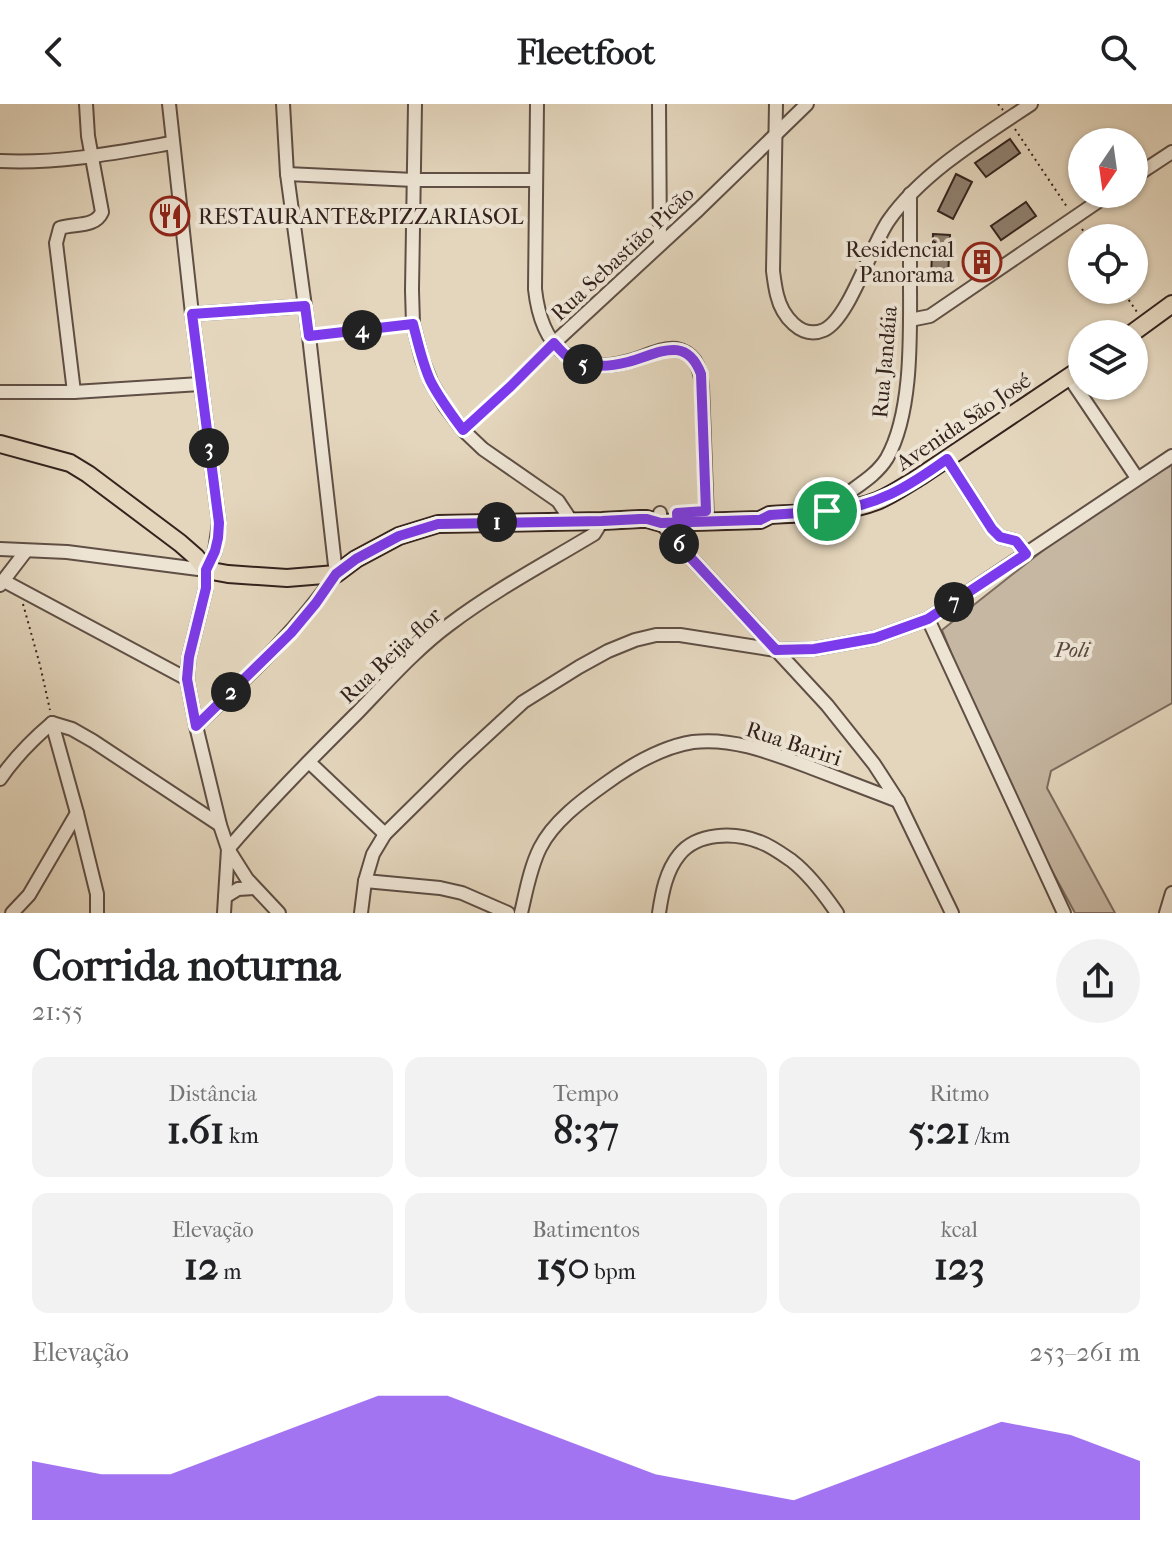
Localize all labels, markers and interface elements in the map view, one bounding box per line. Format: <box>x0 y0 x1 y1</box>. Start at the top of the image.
icon: back <box>32 30 76 74</box>
icon: search <box>1096 30 1140 74</box>
text: Fleetfoot <box>517 31 655 73</box>
north arrow <box>1068 128 1148 208</box>
map controls <box>1068 128 1148 400</box>
street label: Rua Sebastião Picão <box>546 181 700 327</box>
restaurant icon: RESTAURANTE&PIZZARIASOL <box>149 195 191 237</box>
place label: RESTAURANTE&PIZZARIASOL <box>198 204 524 230</box>
button: locate <box>1068 224 1148 304</box>
place label: Residencial Panorama <box>845 237 955 288</box>
building icon: Residencial Panorama <box>961 241 1003 283</box>
street label: Rua Jandáia <box>867 304 903 419</box>
pin: 4 <box>342 310 382 350</box>
text: 4 <box>356 317 369 343</box>
button: layers <box>1068 320 1148 400</box>
pin: 5 <box>563 344 603 384</box>
text: 5 <box>578 351 588 377</box>
street label: Avenida São José <box>891 367 1036 477</box>
pin: 3 <box>189 428 229 468</box>
text: 3 <box>204 435 214 461</box>
pin <box>793 477 861 545</box>
icon: arrive <box>805 489 849 533</box>
pin: 1 <box>477 502 517 542</box>
text: 1 <box>493 509 501 535</box>
pin: 6 <box>659 524 699 564</box>
text: 6 <box>673 531 685 557</box>
pin: 7 <box>934 582 974 622</box>
text: 7 <box>949 589 959 615</box>
street label: Rua Beija-flor <box>335 602 447 709</box>
park label: Poli <box>1053 637 1091 663</box>
pin: 2 <box>211 672 251 712</box>
text: 2 <box>225 679 237 705</box>
street label: Rua Bariri <box>743 716 845 772</box>
button: share <box>1056 939 1140 1023</box>
text: Corrida noturna <box>32 940 340 991</box>
text: 21:55 <box>32 996 83 1027</box>
text: Distância <box>168 1081 257 1107</box>
text: Tempo <box>553 1081 619 1107</box>
text: Ritmo <box>930 1081 989 1107</box>
text: 1.61 <box>167 1107 224 1153</box>
text: 8:37 <box>553 1107 619 1153</box>
text: 5:21 <box>909 1107 970 1153</box>
text: km <box>224 1123 259 1149</box>
text: /km <box>970 1123 1010 1149</box>
text: Elevação <box>172 1217 254 1243</box>
text: Batimentos <box>532 1217 640 1243</box>
text: kcal <box>941 1217 978 1243</box>
text: 12 <box>184 1243 219 1289</box>
text: 150 <box>536 1243 589 1289</box>
text: 123 <box>934 1243 985 1289</box>
text: m <box>219 1259 242 1285</box>
text: bpm <box>589 1259 636 1285</box>
text: Elevação <box>32 1337 129 1368</box>
text: 253–261 m <box>1030 1337 1140 1368</box>

